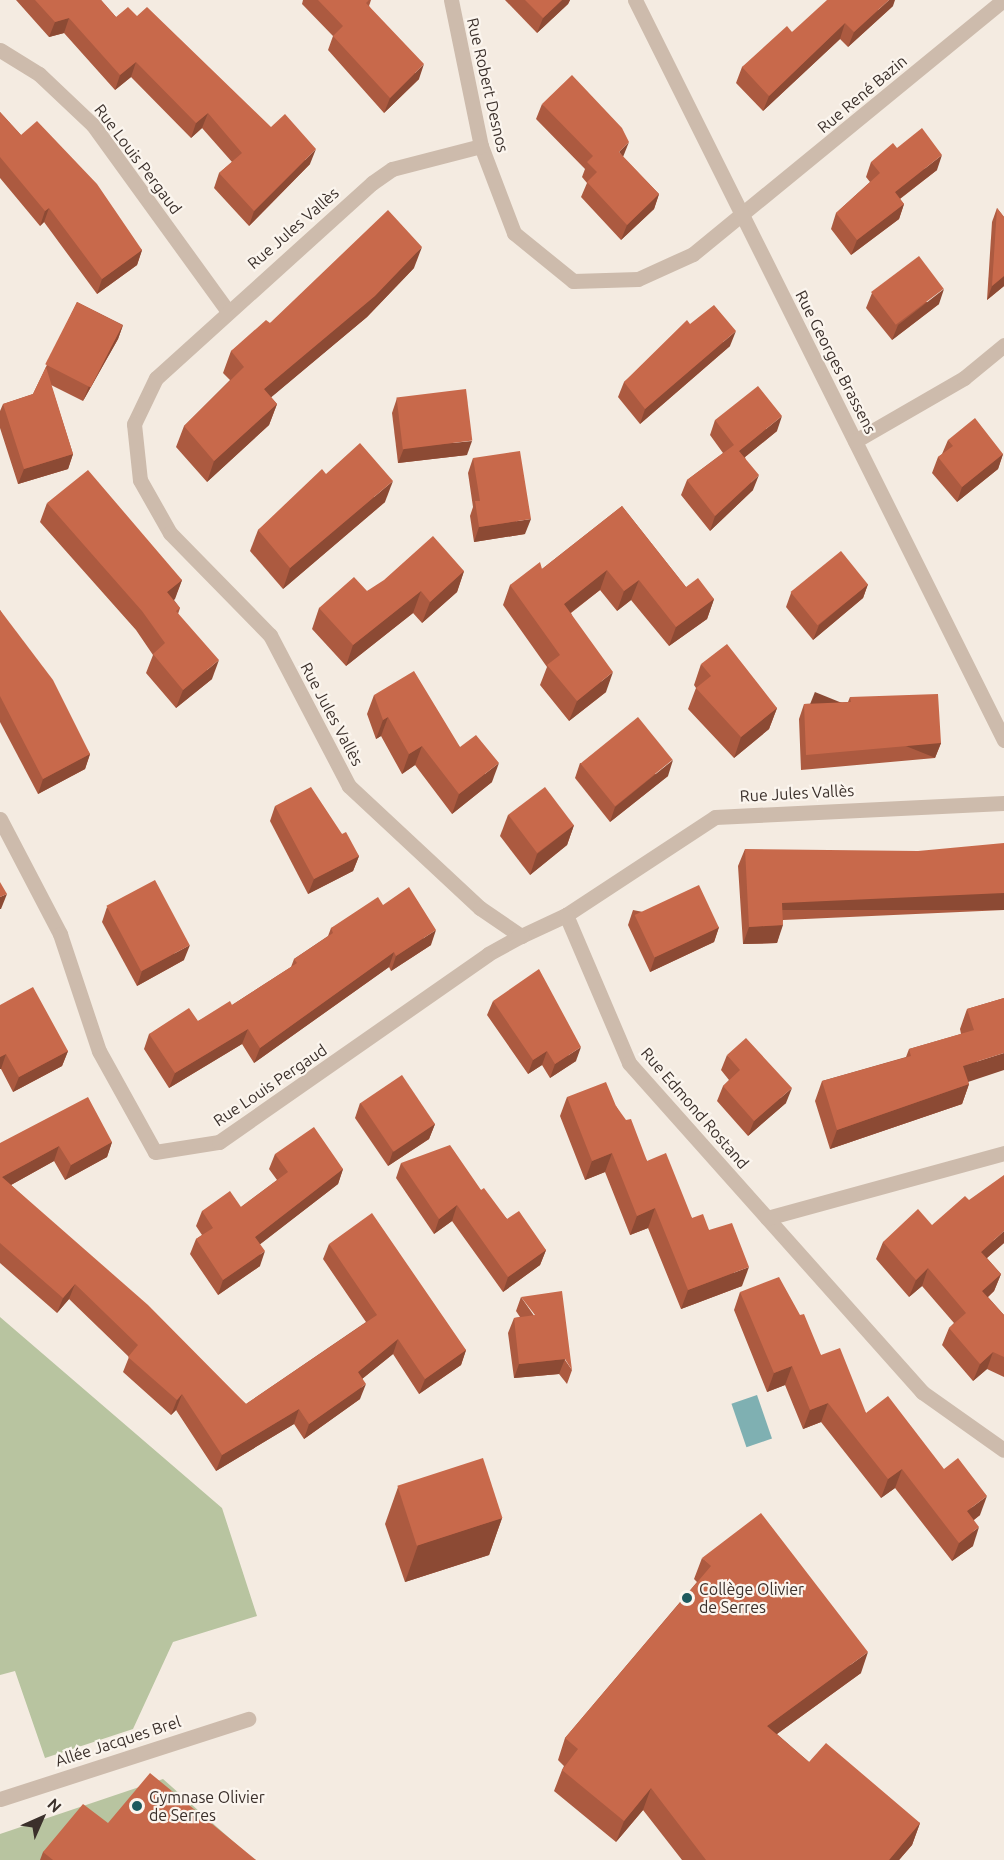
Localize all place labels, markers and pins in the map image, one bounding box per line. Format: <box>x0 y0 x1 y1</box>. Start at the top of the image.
place label: Collège Olivier de Serres <box>699 1579 804 1617</box>
marker: Collège Olivier de Serres <box>680 1591 694 1605</box>
place label: Gymnase Olivier de Serres <box>149 1787 265 1825</box>
marker: Gymnase Olivier de Serres <box>130 1799 144 1813</box>

